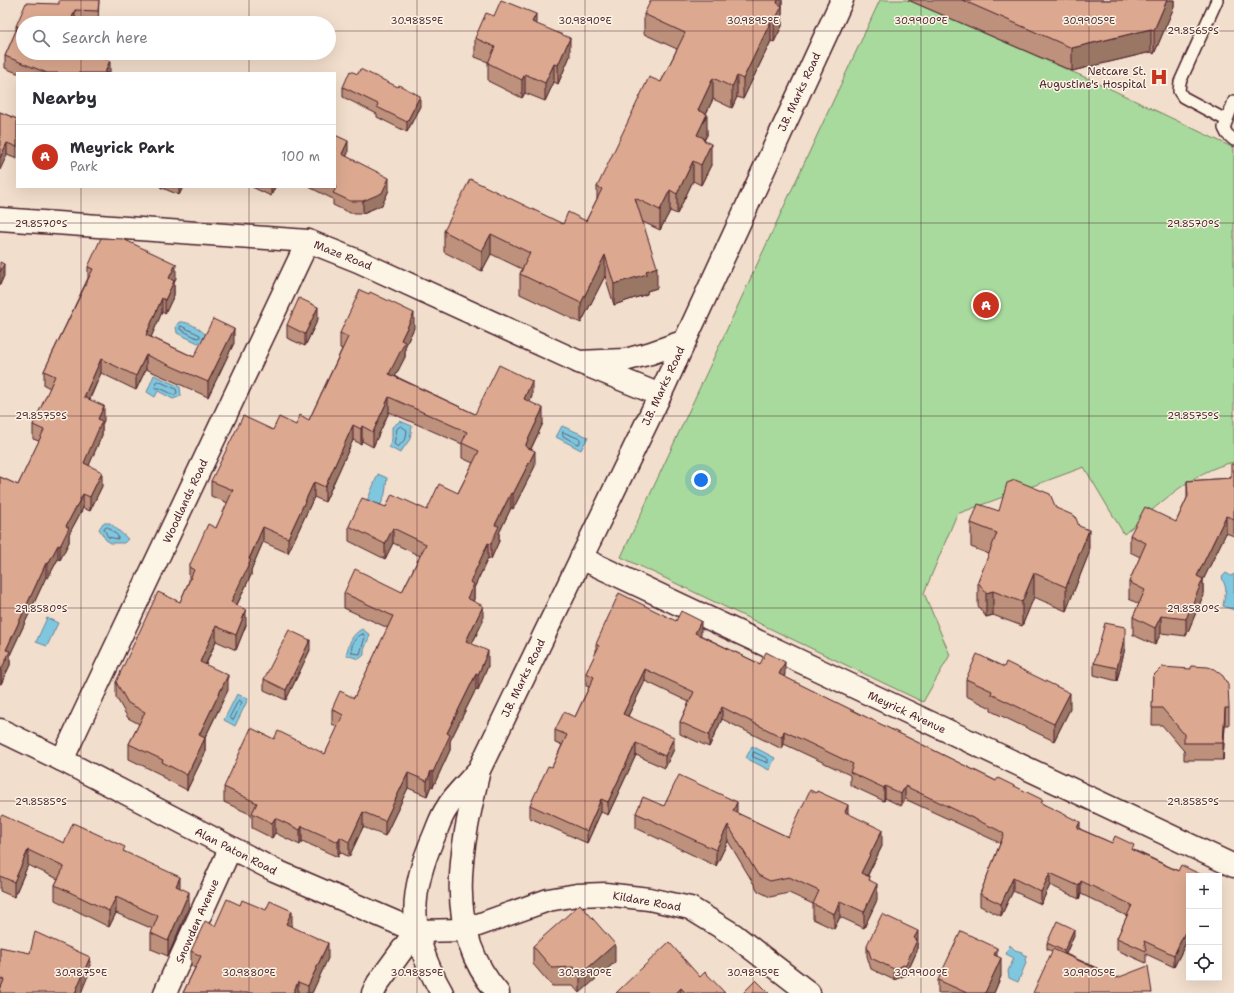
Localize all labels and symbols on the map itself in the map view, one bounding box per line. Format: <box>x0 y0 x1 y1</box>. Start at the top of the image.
text: 30.9885°E <box>391 14 443 27</box>
text: 30.9890°E <box>558 14 612 27</box>
text: 30.9895°E <box>727 14 779 27</box>
text: 30.9900°E <box>894 14 948 27</box>
text: 30.9905°E <box>1063 14 1115 27</box>
text: 29.8565°S <box>1167 24 1219 37</box>
street label: J.B. Marks Road <box>775 50 824 134</box>
place label: Netcare St. Augustine's Hospital <box>1039 64 1147 92</box>
hospital icon: Netcare St. Augustine's Hospital <box>1149 67 1169 87</box>
text: 29.8570°S <box>15 217 68 230</box>
text: 29.8570°S <box>1167 217 1220 230</box>
street label: Maze Road <box>312 237 374 274</box>
pin: A <box>973 290 999 320</box>
street label: J.B. Marks Road <box>639 344 688 428</box>
text: 29.8575°S <box>15 409 67 422</box>
text: 29.8575°S <box>1167 409 1219 422</box>
street label: Woodlands Road <box>159 457 211 546</box>
your location <box>691 470 711 490</box>
text: 29.8580°S <box>15 602 68 615</box>
text: 29.8580°S <box>1167 602 1220 615</box>
street label: J.B. Marks Road <box>498 636 549 720</box>
street label: Meyrick Avenue <box>865 688 948 737</box>
text: 29.8585°S <box>15 795 67 808</box>
text: 29.8585°S <box>1167 795 1219 808</box>
street label: Alan Paton Road <box>192 824 279 879</box>
street label: Snowden Avenue <box>172 877 223 966</box>
street label: Kildare Road <box>612 888 682 915</box>
text: 30.9875°E <box>55 966 107 979</box>
text: 30.9880°E <box>222 966 276 979</box>
text: 30.9885°E <box>391 966 443 979</box>
text: 30.9890°E <box>558 966 612 979</box>
text: 30.9895°E <box>727 966 779 979</box>
text: 30.9900°E <box>894 966 948 979</box>
text: 30.9905°E <box>1063 966 1115 979</box>

